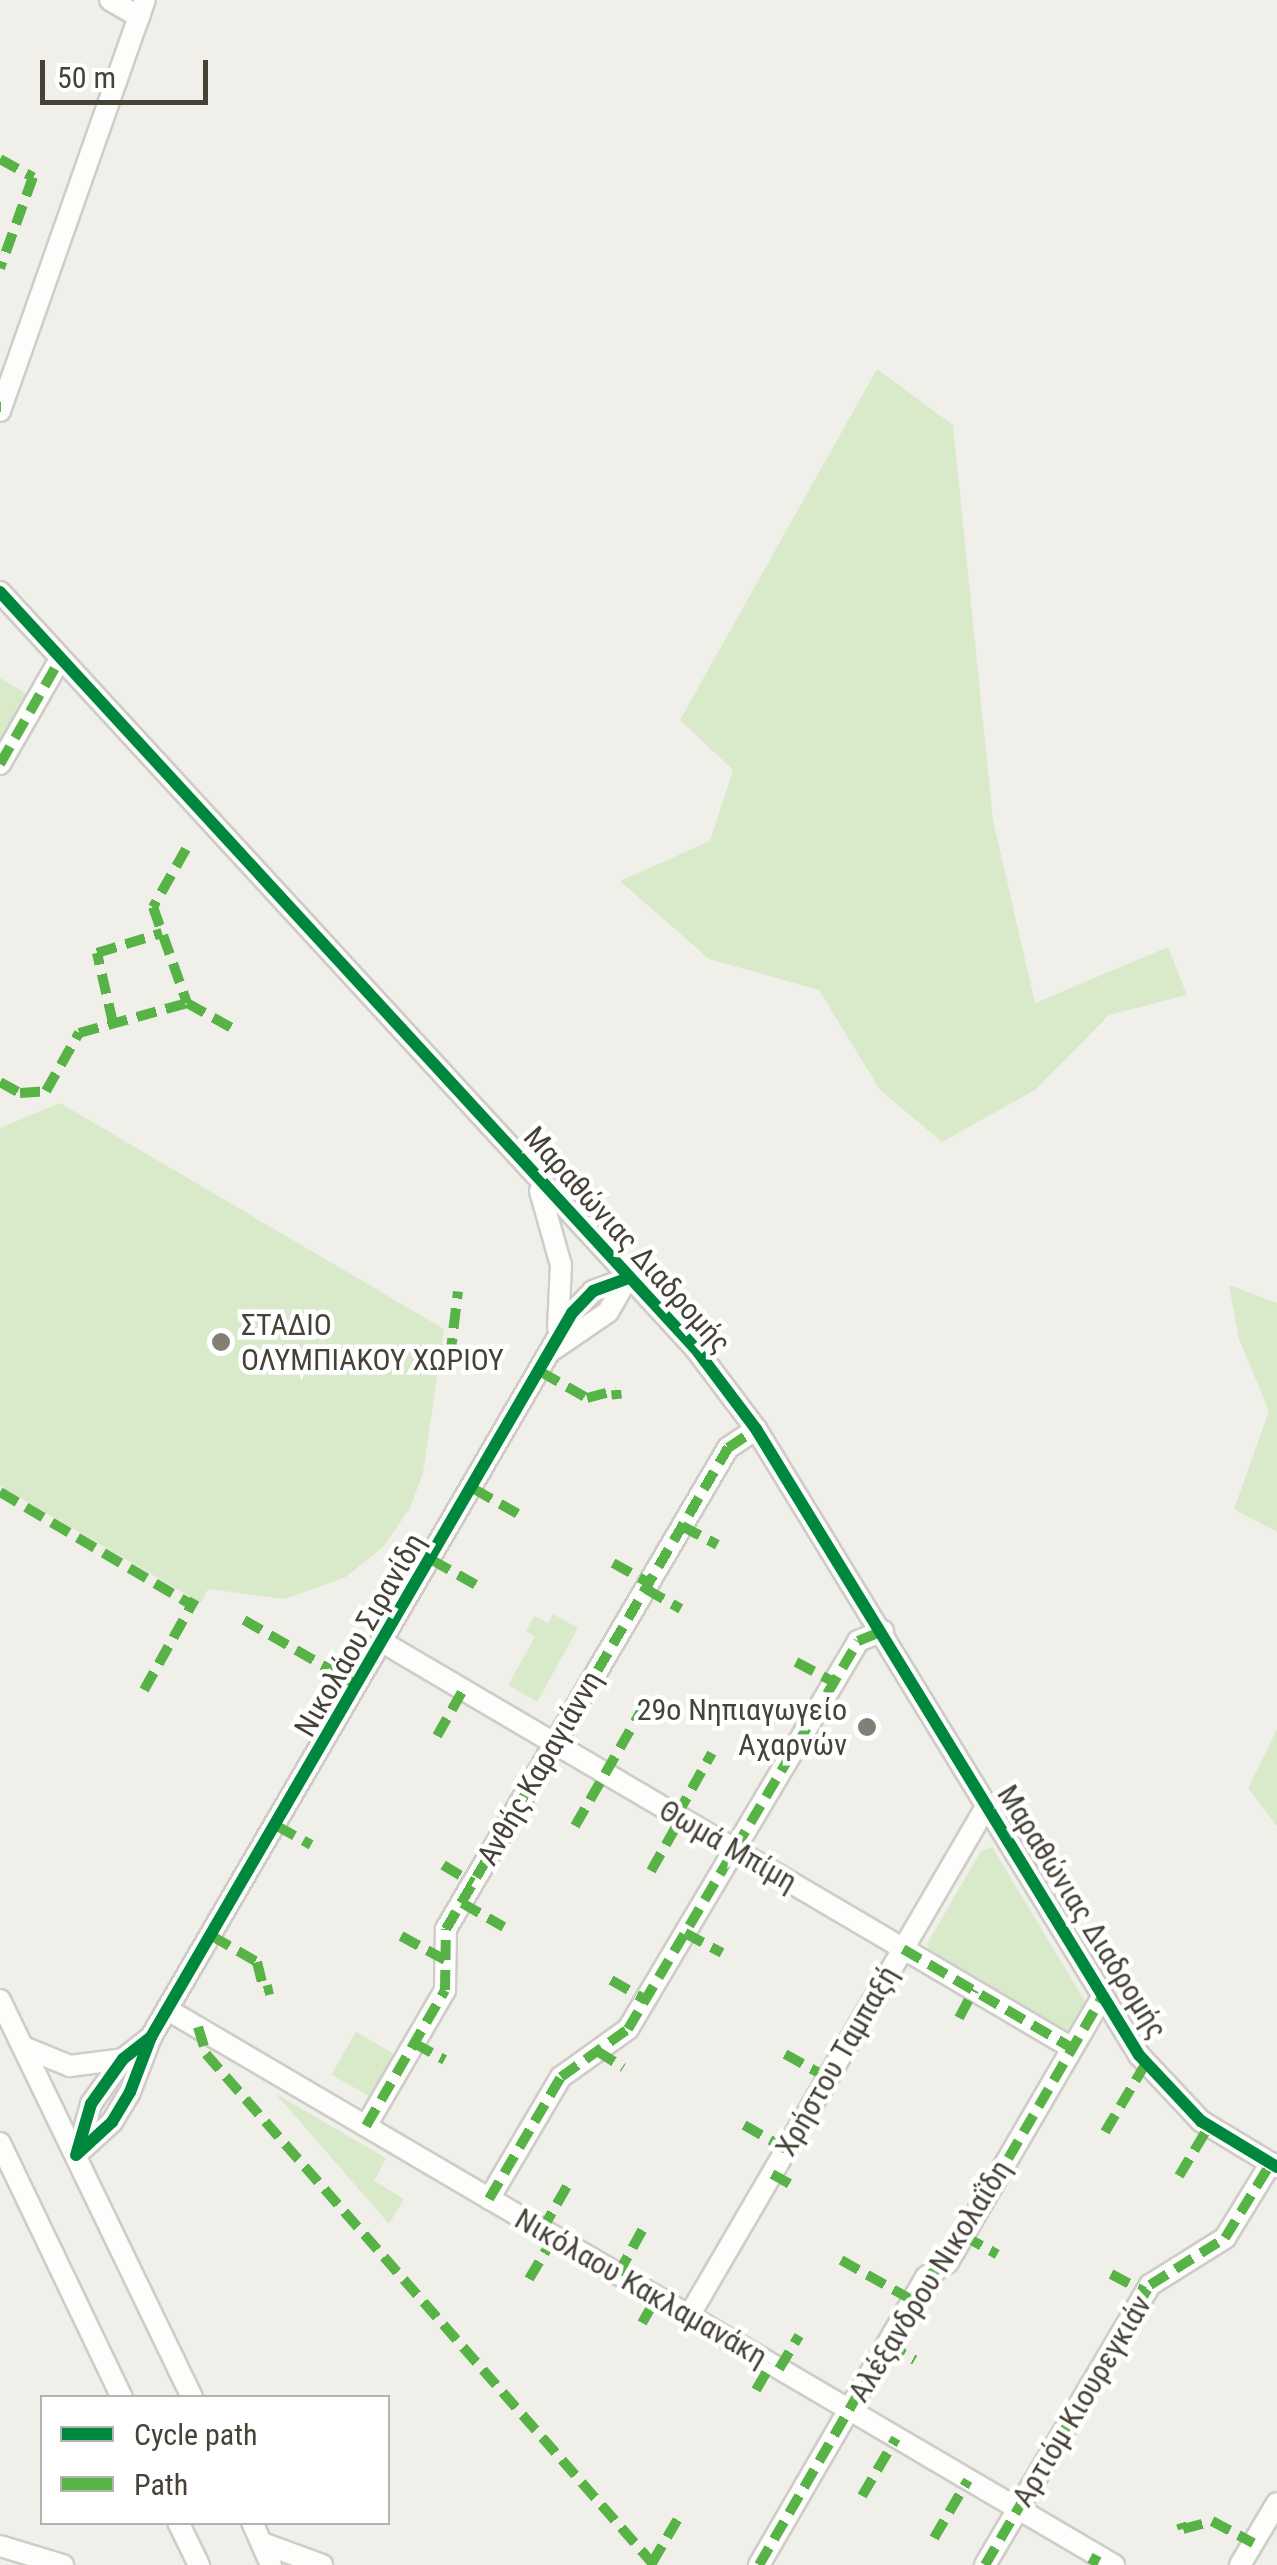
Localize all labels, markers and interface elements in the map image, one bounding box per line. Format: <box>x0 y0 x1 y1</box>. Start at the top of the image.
scale bar <box>45 40 212 102</box>
text: 50 m <box>57 60 116 95</box>
street label: Μαραθώνιας Διαδρομής <box>516 1119 738 1361</box>
place label: ΣΤΑΔΙΟ ΟΛΥΜΠΙΑΚΟΥ ΧΩΡΙΟΥ <box>241 1307 504 1378</box>
marker: ΣΤΑΔΙΟ ΟΛΥΜΠΙΑΚΟΥ ΧΩΡΙΟΥ <box>210 1331 232 1353</box>
street label: Νικολάου Σιρανίδη <box>287 1527 433 1743</box>
street label: Ανθής Καραγιάννη <box>470 1664 610 1872</box>
place label: 29ο Νηπιαγωγείο Αχαρνών <box>637 1692 847 1762</box>
marker: 29ο Νηπιαγωγείο Αχαρνών <box>856 1716 878 1738</box>
street label: Μαραθώνιας Διαδρομής <box>989 1779 1175 2045</box>
street label: Θωμά Μπίμη <box>653 1792 803 1900</box>
street label: Χρήστου Ταμπαξή <box>768 1959 906 2163</box>
street label: Αλέξανδρου Νικολαΐδη <box>841 2153 1019 2409</box>
street label: Νικόλαου Κακλαμανάκη <box>509 2201 773 2375</box>
street label: Αρτιόμ Κιουρεγκιάν <box>1005 2289 1159 2513</box>
legend <box>40 2395 390 2525</box>
text: Cycle path <box>134 2417 258 2452</box>
text: Path <box>134 2467 188 2502</box>

